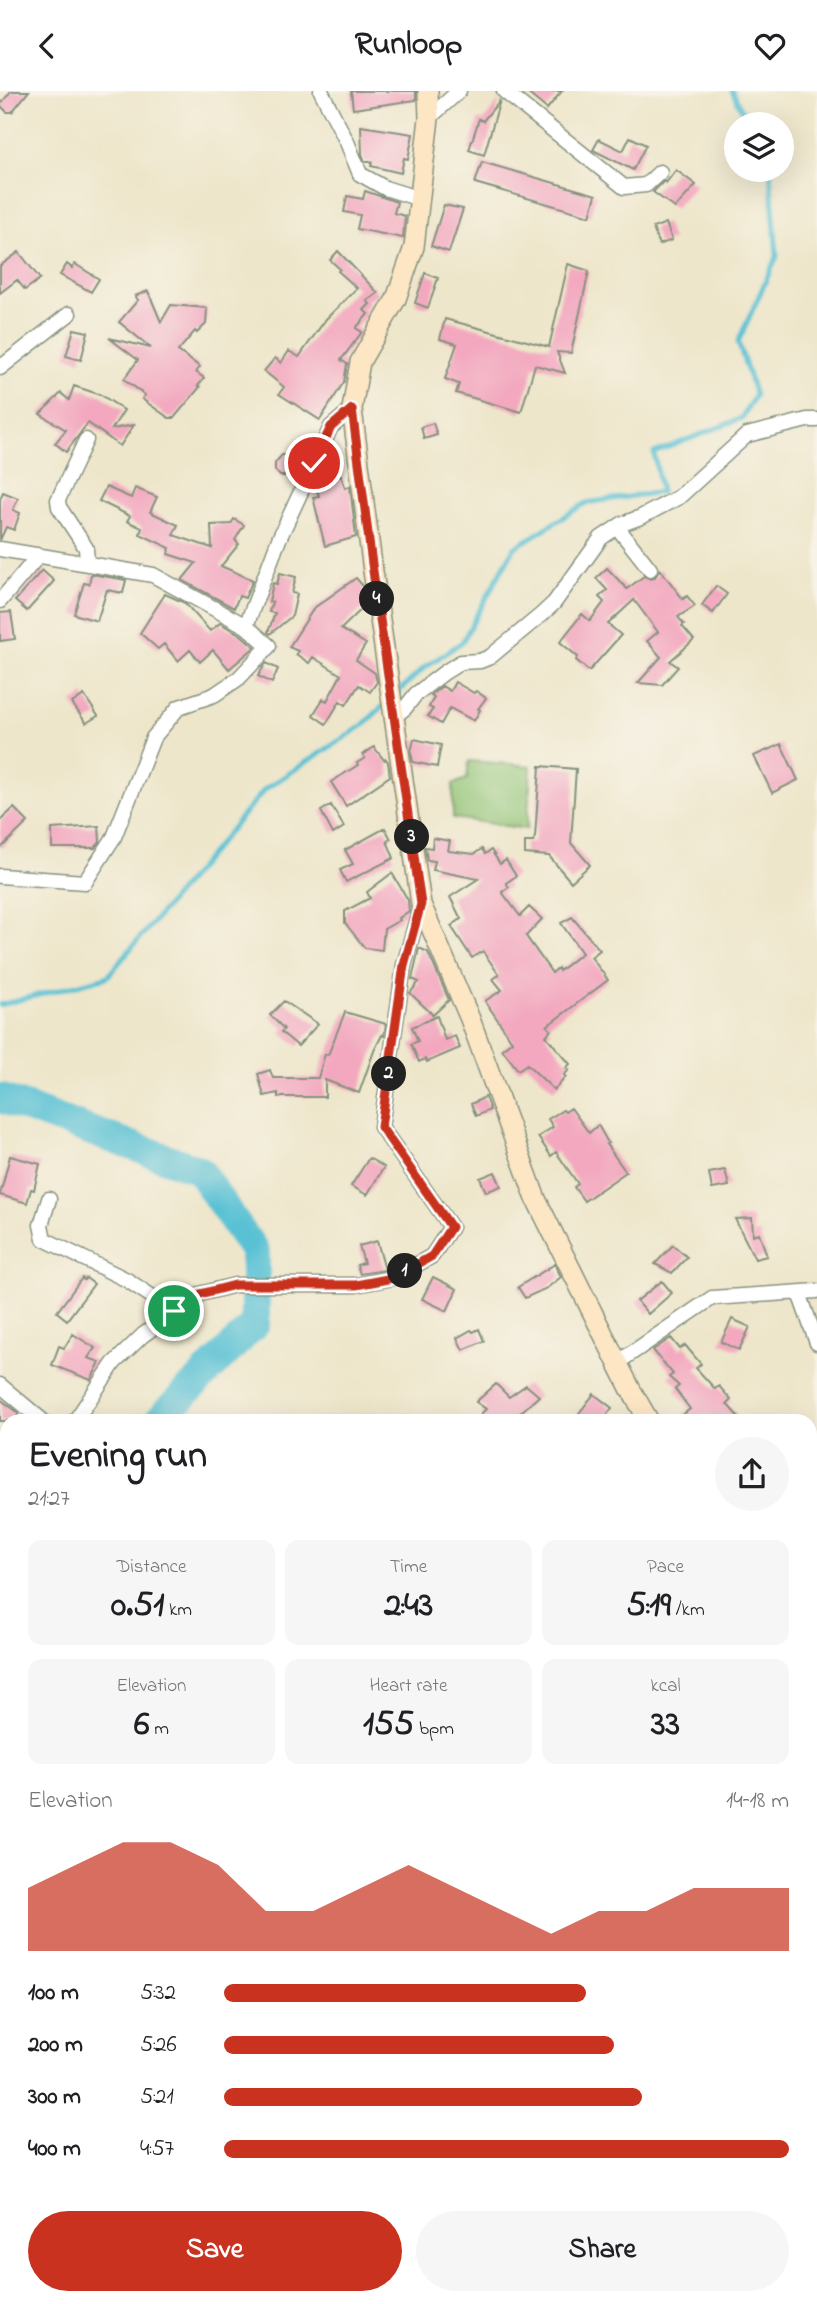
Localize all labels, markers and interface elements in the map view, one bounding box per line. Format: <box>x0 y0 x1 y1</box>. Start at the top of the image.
text: Runloop <box>355 22 462 69</box>
icon: back <box>28 27 66 65</box>
icon: heart <box>751 27 789 65</box>
map controls <box>724 112 794 182</box>
button: layers <box>724 112 794 182</box>
pin <box>284 433 344 493</box>
icon: check <box>295 444 333 482</box>
pin: 4 <box>360 581 394 617</box>
text: 4 <box>373 585 380 612</box>
pin: 3 <box>394 819 430 855</box>
text: 3 <box>408 823 415 850</box>
pin: 2 <box>372 1056 406 1091</box>
text: 2 <box>384 1060 393 1087</box>
pin: 1 <box>388 1253 422 1289</box>
text: 1 <box>401 1257 408 1284</box>
pin <box>144 1281 204 1341</box>
icon: arrive <box>155 1292 193 1330</box>
text: Evening run <box>28 1429 207 1485</box>
button: share <box>715 1437 789 1511</box>
text: 21:27 <box>28 1483 70 1516</box>
text: Distance <box>117 1554 187 1581</box>
text: Time <box>390 1554 427 1581</box>
text: Pace <box>647 1554 684 1581</box>
text: 0.51 <box>111 1581 164 1632</box>
text: 2:43 <box>384 1581 433 1632</box>
text: 5:19 <box>626 1581 671 1632</box>
text: km <box>164 1597 192 1624</box>
text: /km <box>671 1597 705 1624</box>
text: Elevation <box>117 1673 186 1700</box>
text: Heart rate <box>370 1673 447 1700</box>
text: kcal <box>650 1673 681 1700</box>
text: 6 <box>134 1700 149 1751</box>
text: 155 <box>363 1700 414 1751</box>
text: 33 <box>651 1700 680 1751</box>
text: m <box>149 1716 169 1743</box>
text: bpm <box>414 1716 454 1743</box>
text: Elevation <box>28 1785 113 1818</box>
text: 14–18 m <box>726 1785 789 1818</box>
text: 100 m <box>28 1977 79 2010</box>
text: 5:32 <box>140 1977 176 2010</box>
text: 200 m <box>28 2029 83 2062</box>
text: 5:26 <box>140 2029 177 2062</box>
text: 300 m <box>28 2081 81 2114</box>
text: 5:21 <box>140 2081 174 2114</box>
text: 400 m <box>28 2133 81 2166</box>
text: 4:57 <box>140 2133 174 2166</box>
button: Save <box>28 2211 402 2291</box>
button: Share <box>416 2211 789 2291</box>

